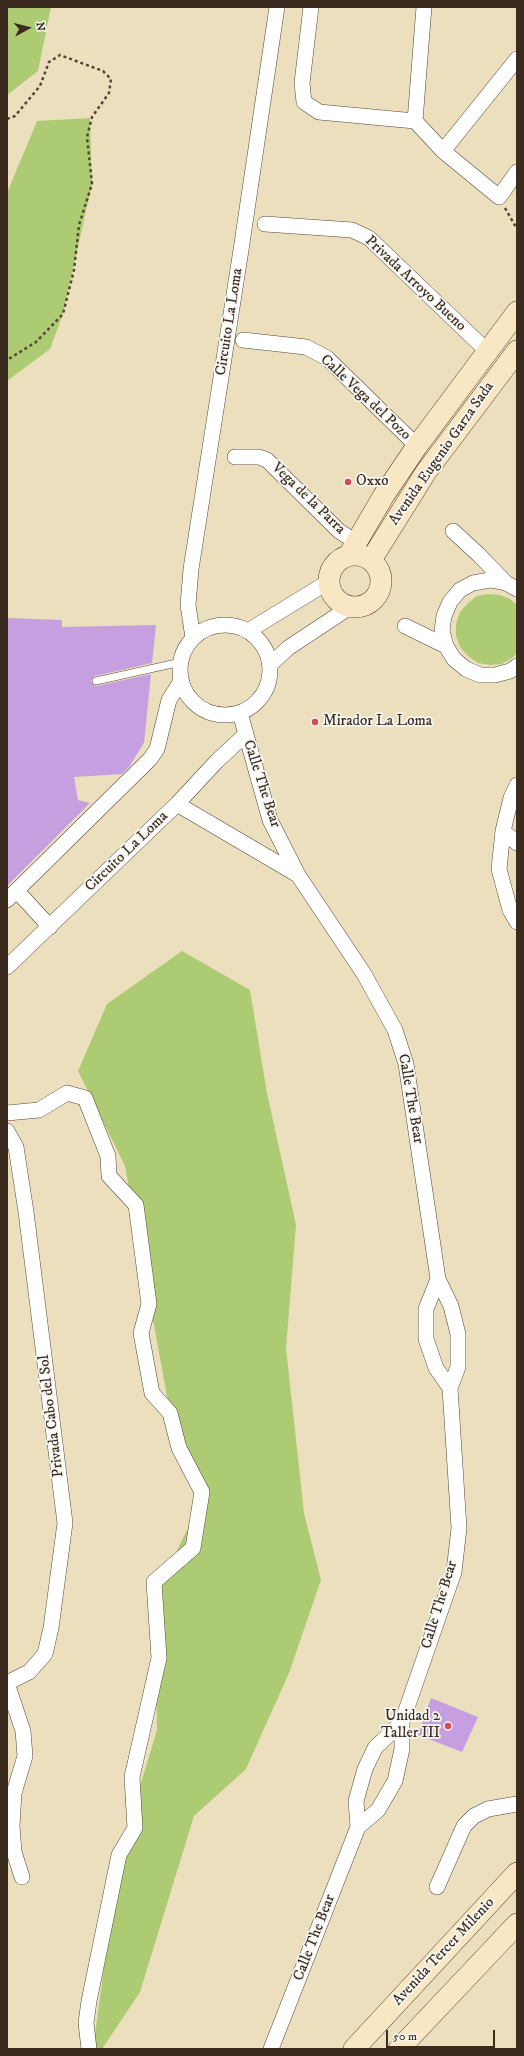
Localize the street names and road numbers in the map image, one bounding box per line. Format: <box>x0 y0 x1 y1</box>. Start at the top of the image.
street label: Privada Arroyo Bueno <box>361 232 469 336</box>
street label: Circuito La Loma <box>213 267 247 377</box>
street label: Calle Vega del Pozo <box>316 351 414 445</box>
street label: Avenida Eugenio Garza Sada <box>386 379 498 529</box>
street label: Vega de la Parra <box>267 459 349 539</box>
street label: Calle The Bear <box>238 738 284 830</box>
street label: Circuito La Loma <box>82 808 172 896</box>
street label: Calle The Bear <box>393 1053 427 1145</box>
street label: Privada Cabo del Sol <box>36 1354 68 1478</box>
street label: Calle The Bear <box>418 1559 462 1651</box>
street label: Calle The Bear <box>290 1892 340 1984</box>
street label: Avenida Tercer Milenio <box>389 1894 499 2010</box>

